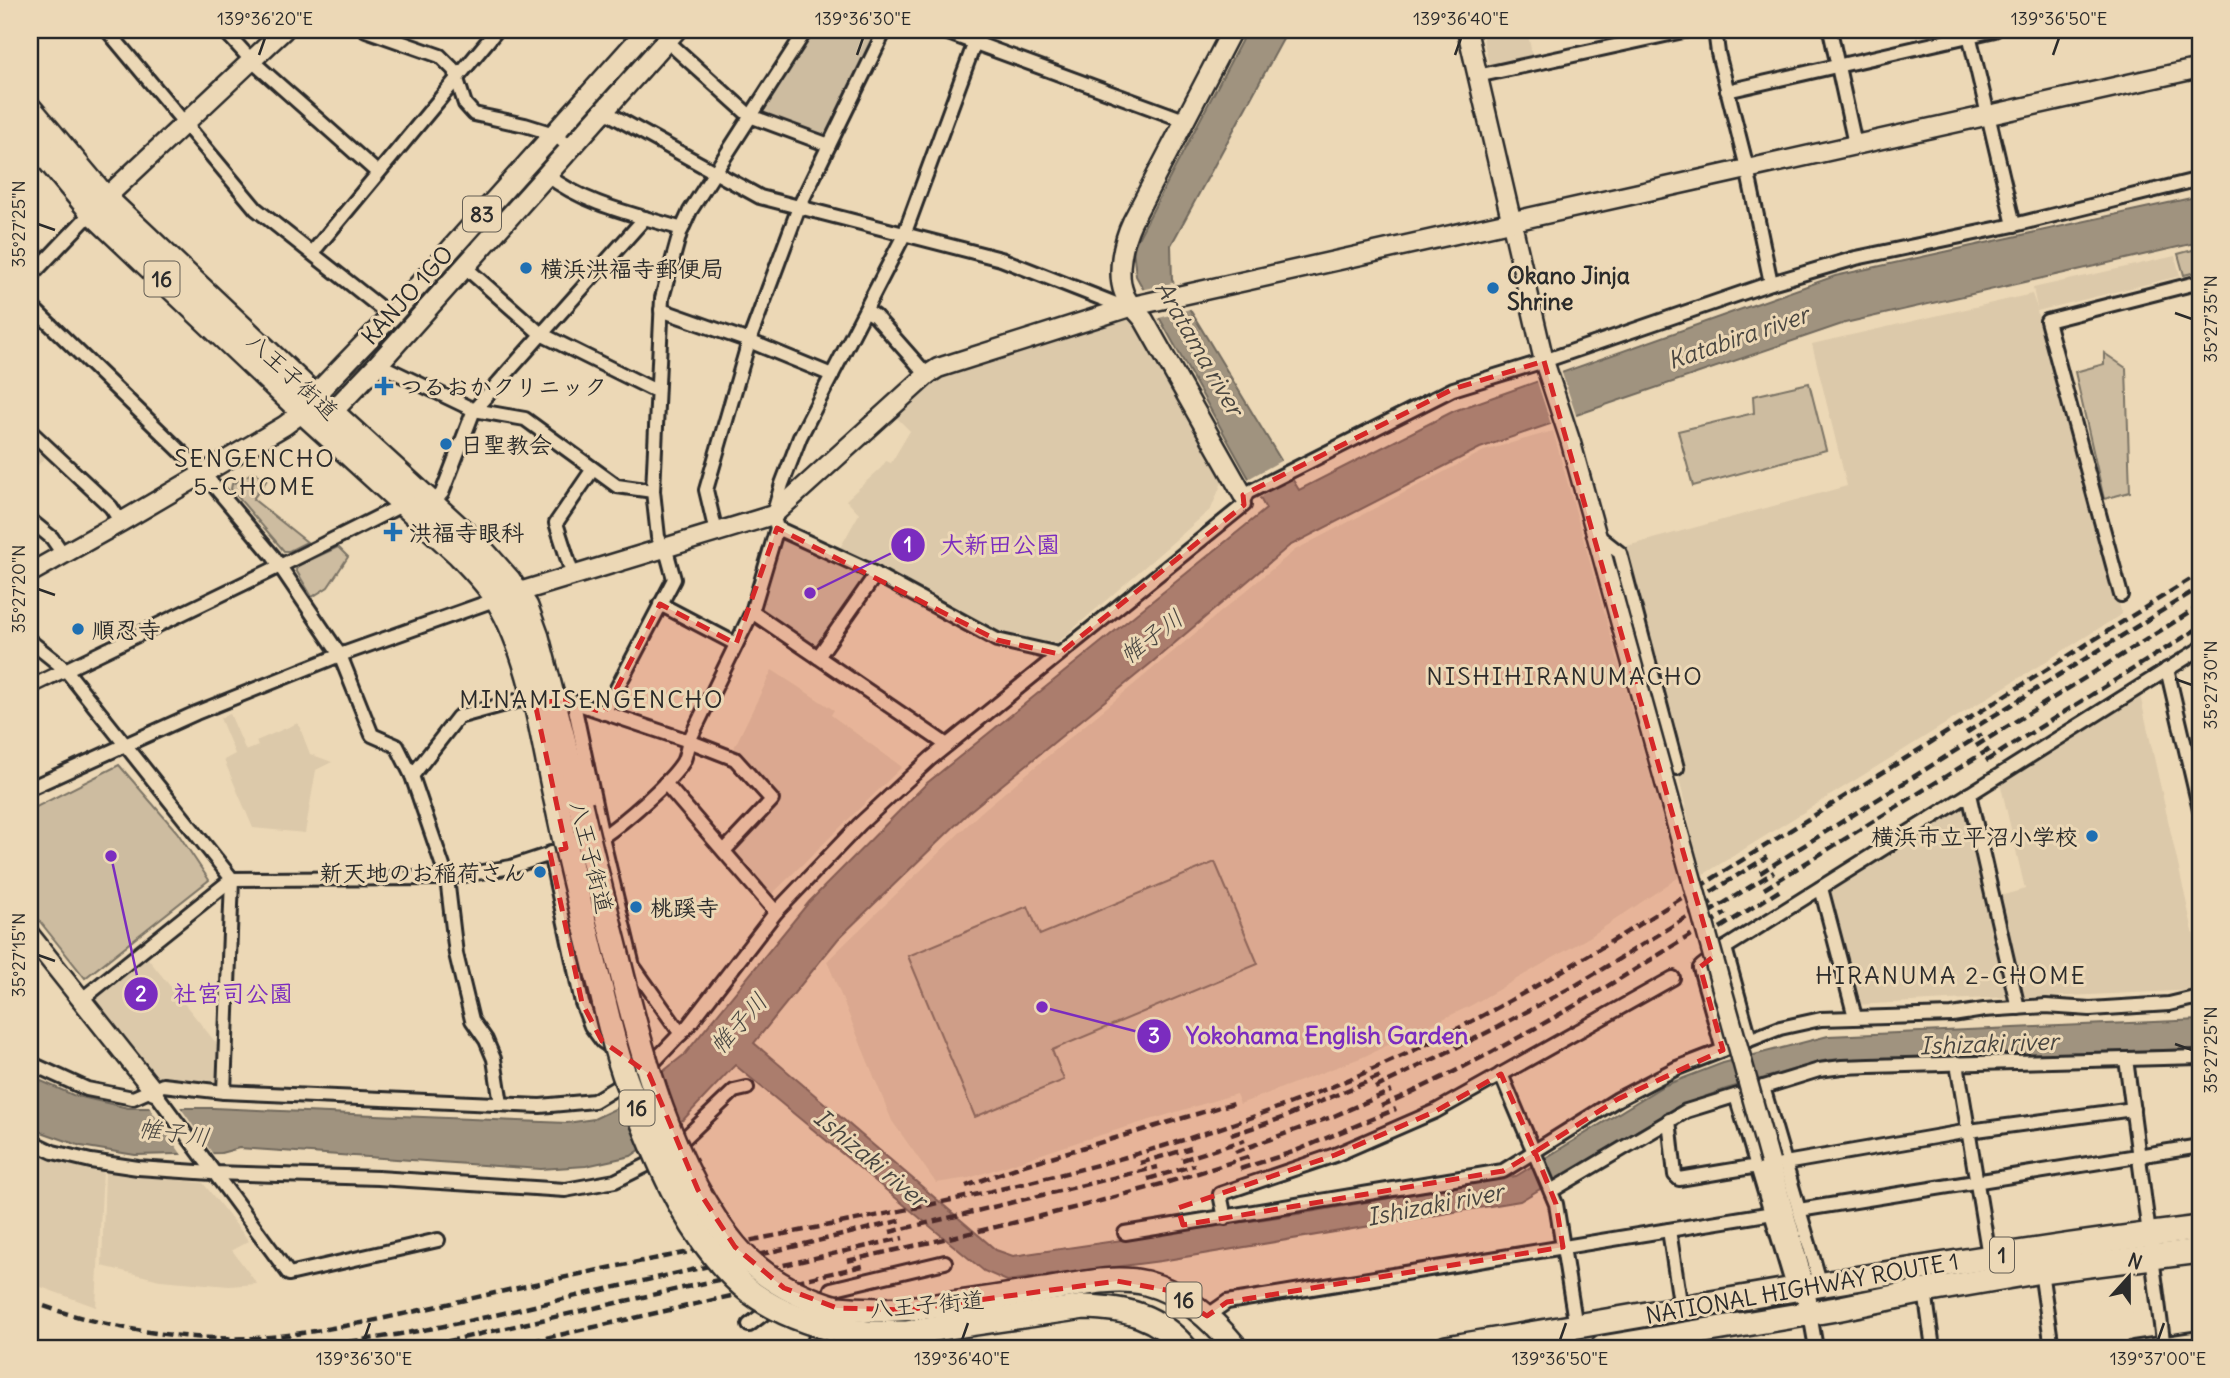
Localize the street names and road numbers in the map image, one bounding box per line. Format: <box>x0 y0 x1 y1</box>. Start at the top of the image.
road number: 83 <box>463 196 501 232</box>
street label: KANJO 1GO <box>355 239 459 351</box>
road number: 16 <box>144 262 180 296</box>
street label: 八王子街道 <box>241 326 345 426</box>
street label: 八王子街道 <box>564 798 620 916</box>
road number: 16 <box>620 1090 654 1126</box>
road number: 1 <box>1990 1238 2014 1272</box>
street label: NATIONAL HIGHWAY ROUTE 1 <box>1643 1246 1961 1330</box>
road number: 16 <box>1166 1282 1202 1318</box>
street label: 八王子街道 <box>868 1285 986 1323</box>

